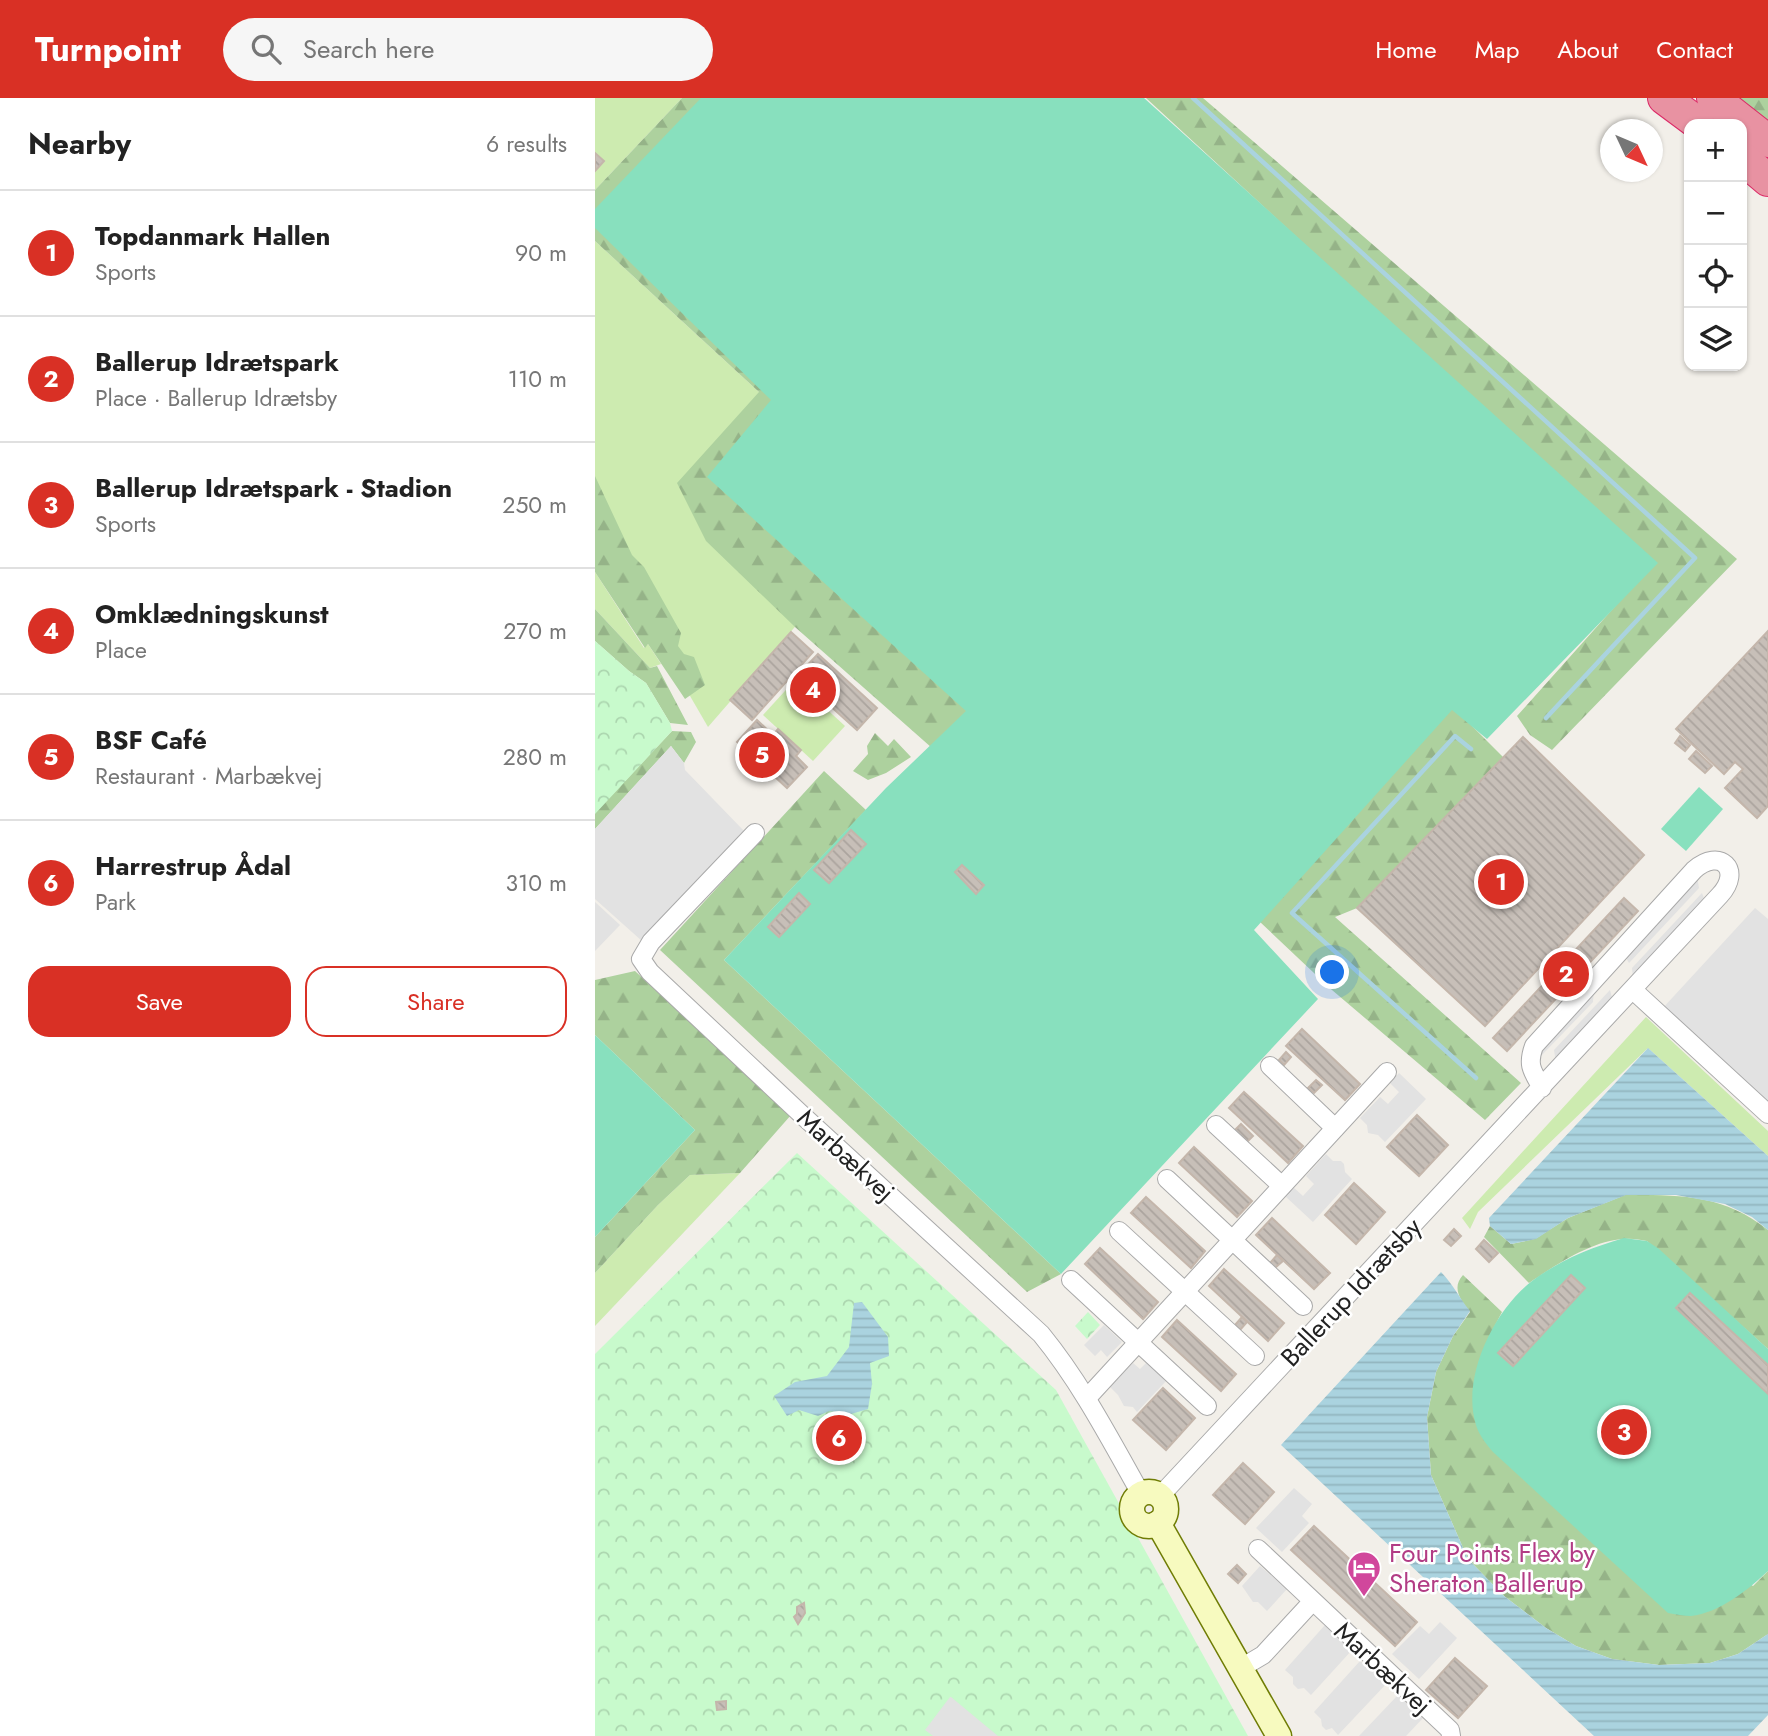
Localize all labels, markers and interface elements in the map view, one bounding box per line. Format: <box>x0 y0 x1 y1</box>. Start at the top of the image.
search box <box>223 18 713 81</box>
text: Turnpoint <box>35 26 181 73</box>
icon: search <box>247 30 285 68</box>
text: Search here <box>303 30 434 68</box>
text: Home <box>1375 32 1437 67</box>
text: Map <box>1475 32 1519 67</box>
text: About <box>1557 32 1618 67</box>
text: Contact <box>1656 32 1733 67</box>
north arrow <box>1600 119 1663 182</box>
map controls <box>1684 119 1747 371</box>
button: + <box>1684 119 1747 182</box>
text: Nearby <box>28 122 131 165</box>
text: 6 results <box>486 127 567 161</box>
button: − <box>1684 182 1747 245</box>
text: Topdanmark Hallen <box>95 217 331 255</box>
text: 1 <box>45 236 57 270</box>
text: 90 m <box>515 236 567 270</box>
button: locate <box>1684 245 1747 308</box>
text: Sports <box>95 255 156 289</box>
button: layers <box>1684 308 1747 371</box>
text: Ballerup Idrætspark <box>95 343 339 381</box>
text: 2 <box>43 362 59 396</box>
text: 110 m <box>508 362 567 396</box>
text: Place · Ballerup Idrætsby <box>95 381 337 415</box>
text: Ballerup Idrætspark - Stadion <box>95 469 452 507</box>
text: 3 <box>44 488 58 522</box>
text: 250 m <box>502 488 567 522</box>
text: Sports <box>95 507 156 541</box>
text: Omklædningskunst <box>95 595 329 633</box>
text: 4 <box>43 614 59 648</box>
text: 270 m <box>503 614 567 648</box>
text: Place <box>95 633 147 667</box>
pin: 4 <box>790 664 836 716</box>
text: BSF Café <box>95 721 207 759</box>
pin: 5 <box>739 729 785 781</box>
text: 5 <box>44 740 58 774</box>
text: 280 m <box>503 740 567 774</box>
text: Restaurant · Marbækvej <box>95 759 322 793</box>
text: Harrestrup Ådal <box>95 847 291 885</box>
pin: 1 <box>1478 856 1524 908</box>
text: 6 <box>43 866 59 900</box>
text: 310 m <box>505 866 567 900</box>
text: Park <box>95 885 136 919</box>
pin: 2 <box>1543 948 1589 1000</box>
your location <box>1315 955 1349 989</box>
button: Save <box>28 966 291 1037</box>
button: Share <box>305 966 567 1037</box>
street label: Marbækvej <box>789 1100 903 1210</box>
street label: Ballerup Idrætsby <box>1272 1209 1431 1375</box>
pin: 3 <box>1601 1406 1647 1458</box>
pin: 6 <box>816 1412 862 1464</box>
place label: Four Points Flex by Sheraton Ballerup <box>1389 1534 1596 1602</box>
hotel icon: Four Points Flex by Sheraton Ballerup <box>1345 1549 1383 1598</box>
street label: Marbækvej <box>1326 1613 1440 1723</box>

